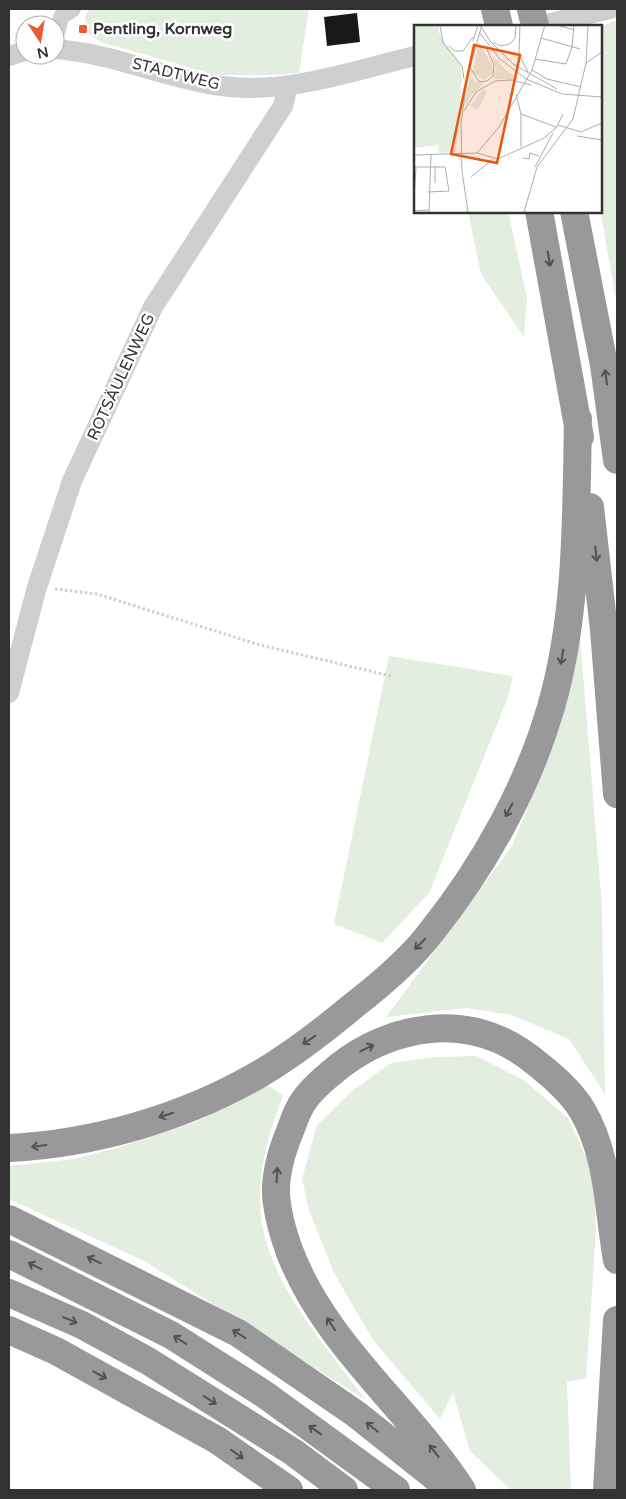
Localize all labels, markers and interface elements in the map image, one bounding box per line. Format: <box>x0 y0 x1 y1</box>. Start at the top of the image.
north arrow <box>15 15 65 65</box>
place label: Pentling, Kornweg <box>93 19 232 39</box>
marker: Pentling, Kornweg <box>77 23 89 35</box>
inset map <box>414 25 601 212</box>
text: N <box>35 43 50 62</box>
street label: STADTWEG <box>130 53 222 95</box>
one-way arrow <box>545 251 555 267</box>
street label: ROTSÄULENWEG <box>83 310 159 444</box>
one-way arrow <box>601 370 611 386</box>
one-way arrow <box>591 545 601 561</box>
one-way arrow <box>557 648 567 664</box>
one-way arrow <box>504 802 514 816</box>
one-way arrow <box>414 938 426 950</box>
one-way arrow <box>302 1035 316 1046</box>
one-way arrow <box>359 1043 374 1052</box>
one-way arrow <box>158 1111 174 1121</box>
one-way arrow <box>31 1141 47 1151</box>
one-way arrow <box>273 1167 282 1183</box>
one-way arrow <box>87 1255 102 1265</box>
one-way arrow <box>28 1261 43 1270</box>
one-way arrow <box>62 1315 77 1325</box>
one-way arrow <box>326 1318 336 1332</box>
one-way arrow <box>232 1329 246 1339</box>
one-way arrow <box>173 1335 187 1345</box>
one-way arrow <box>92 1370 106 1380</box>
one-way arrow <box>203 1396 217 1406</box>
one-way arrow <box>366 1421 379 1432</box>
one-way arrow <box>308 1425 322 1435</box>
one-way arrow <box>428 1445 439 1458</box>
one-way arrow <box>229 1449 243 1459</box>

